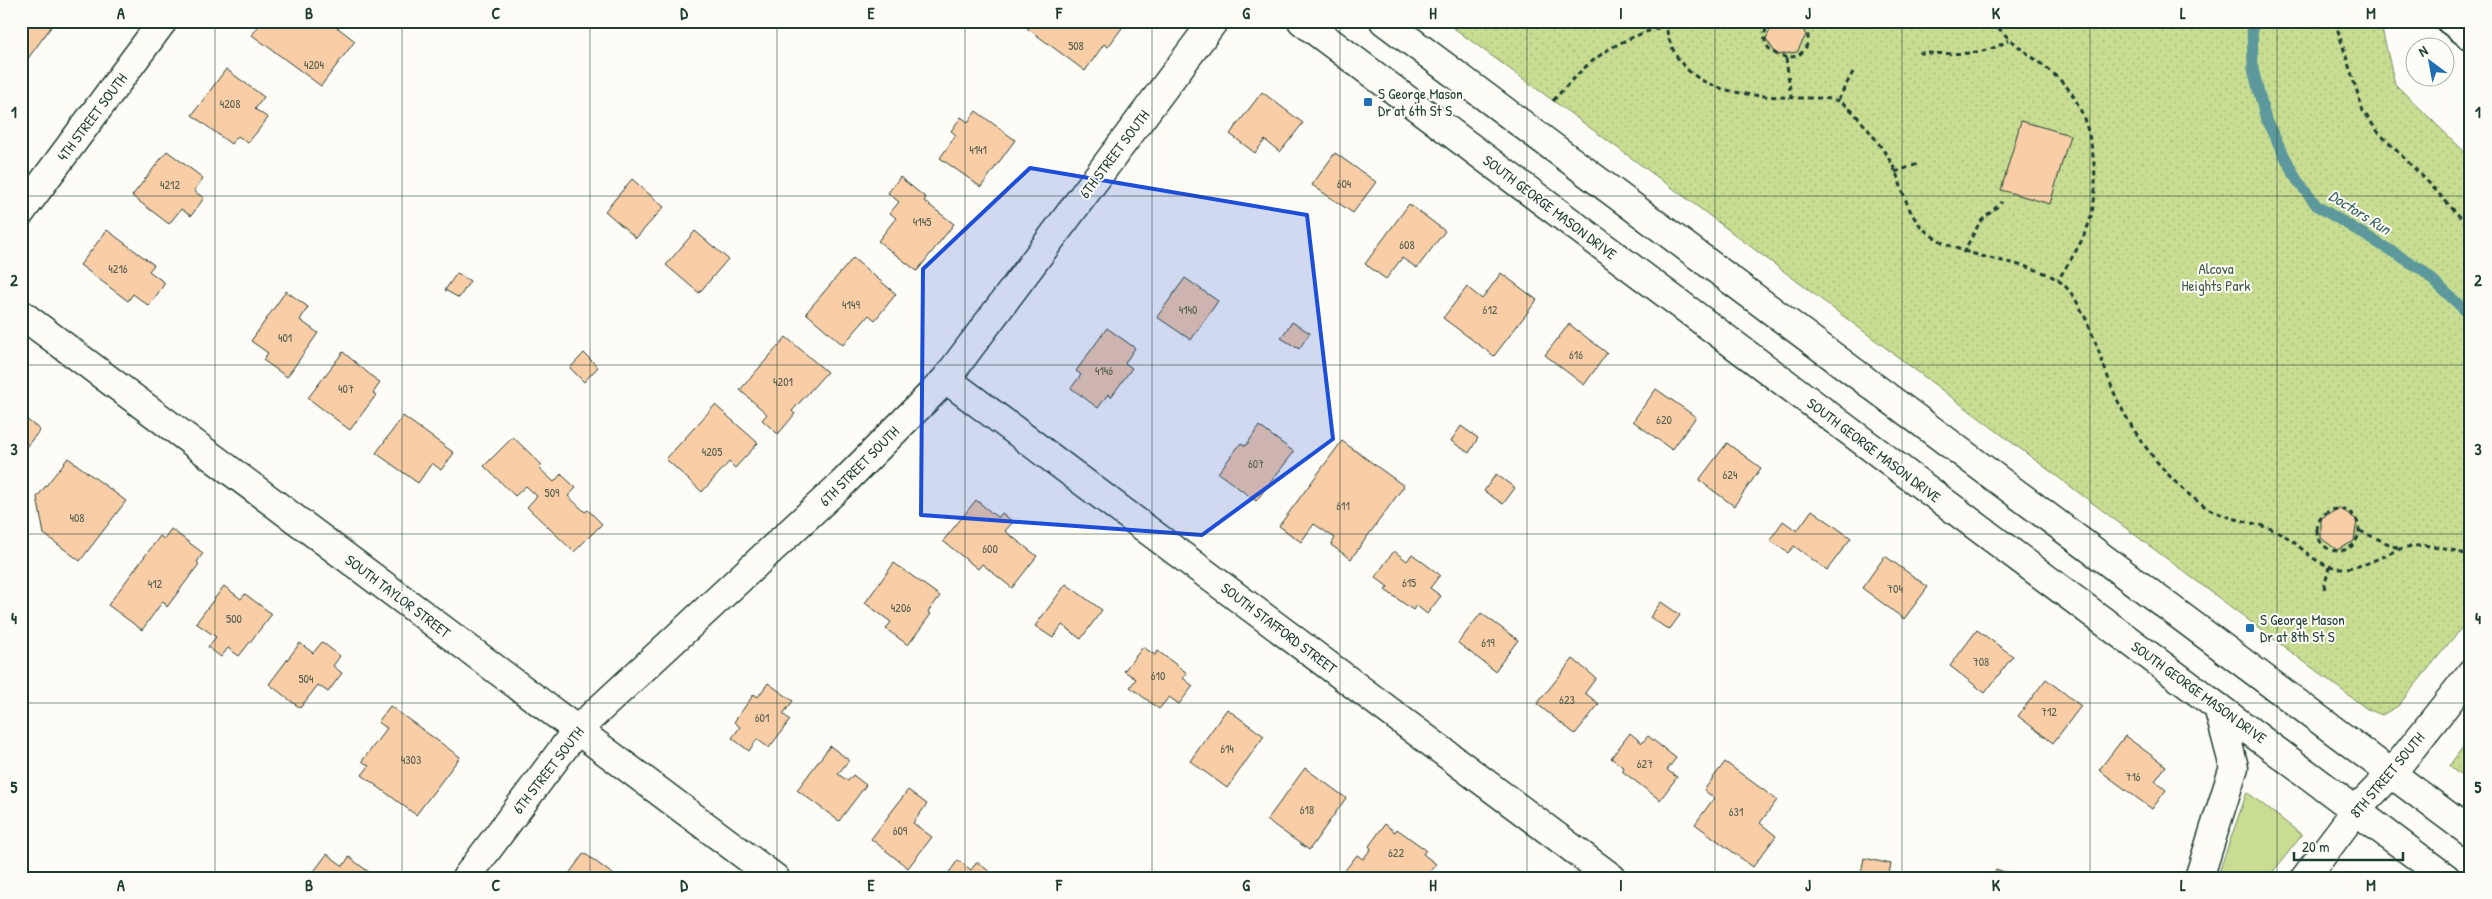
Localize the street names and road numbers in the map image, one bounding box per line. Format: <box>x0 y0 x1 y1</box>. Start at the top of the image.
street label: 4TH STREET SOUTH <box>52 69 132 165</box>
street label: 6TH STREET SOUTH <box>1074 106 1154 202</box>
street label: SOUTH GEORGE MASON DRIVE <box>1479 150 1622 265</box>
street label: SOUTH GEORGE MASON DRIVE <box>1803 393 1946 508</box>
street label: 6TH STREET SOUTH <box>814 421 904 511</box>
street label: SOUTH TAYLOR STREET <box>341 549 456 643</box>
street label: SOUTH STAFFORD STREET <box>1217 577 1342 679</box>
street label: SOUTH GEORGE MASON DRIVE <box>2127 636 2271 749</box>
street label: 6TH STREET SOUTH <box>507 722 589 818</box>
street label: 8TH STREET SOUTH <box>2345 728 2429 822</box>

